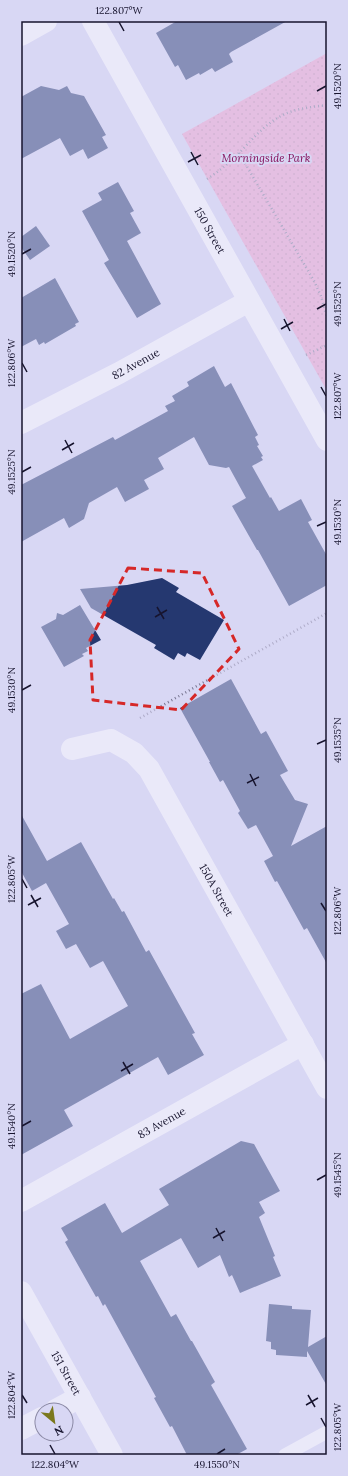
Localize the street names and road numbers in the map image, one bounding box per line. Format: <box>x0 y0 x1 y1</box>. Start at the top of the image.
street label: 150 Street <box>191 205 229 257</box>
street label: 82 Avenue <box>109 345 162 383</box>
street label: 150A Street <box>196 861 237 919</box>
street label: 83 Avenue <box>135 1104 188 1142</box>
street label: 151 Street <box>48 1349 85 1398</box>

